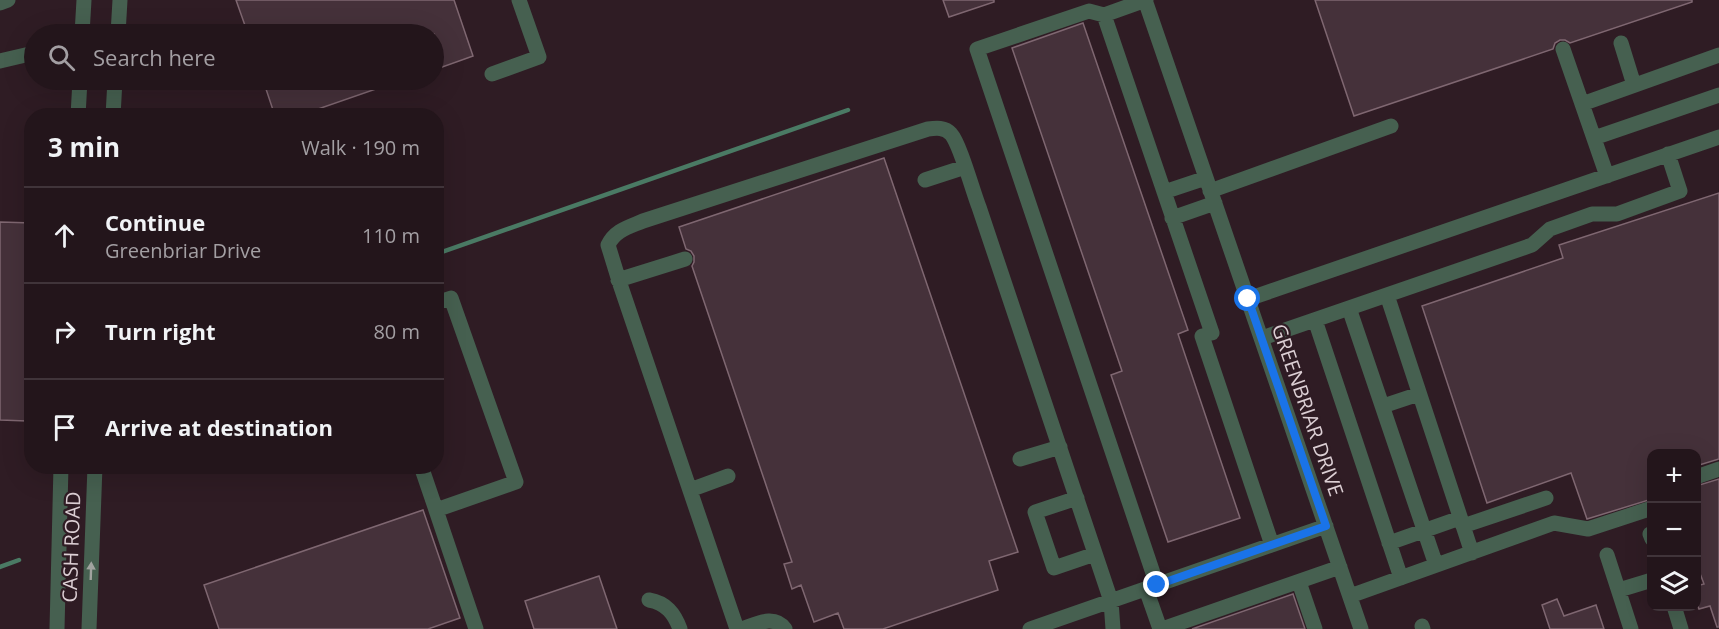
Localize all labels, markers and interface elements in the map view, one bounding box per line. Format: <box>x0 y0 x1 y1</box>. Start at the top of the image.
search box <box>24 24 444 90</box>
icon: search <box>45 41 78 74</box>
text: Search here <box>93 42 216 72</box>
text: 3 min <box>48 129 120 165</box>
text: Walk · 190 m <box>301 134 420 161</box>
text: Continue <box>105 207 205 237</box>
icon: ahead <box>48 219 81 252</box>
text: 110 m <box>362 222 420 249</box>
text: Greenbriar Drive <box>105 237 261 264</box>
route start <box>1234 285 1260 311</box>
icon: right <box>48 315 81 348</box>
text: Turn right <box>105 316 216 346</box>
text: 80 m <box>373 318 420 345</box>
street label: GREENBRIAR DRIVE <box>1266 320 1350 500</box>
icon: arrive <box>48 411 81 444</box>
text: Arrive at destination <box>105 412 333 442</box>
map controls <box>1647 449 1701 611</box>
button: + <box>1647 449 1701 503</box>
street label: CASH ROAD <box>56 491 86 603</box>
button: − <box>1647 503 1701 557</box>
button: layers <box>1647 557 1701 611</box>
one-way arrow <box>87 561 96 580</box>
route end <box>1143 571 1169 597</box>

